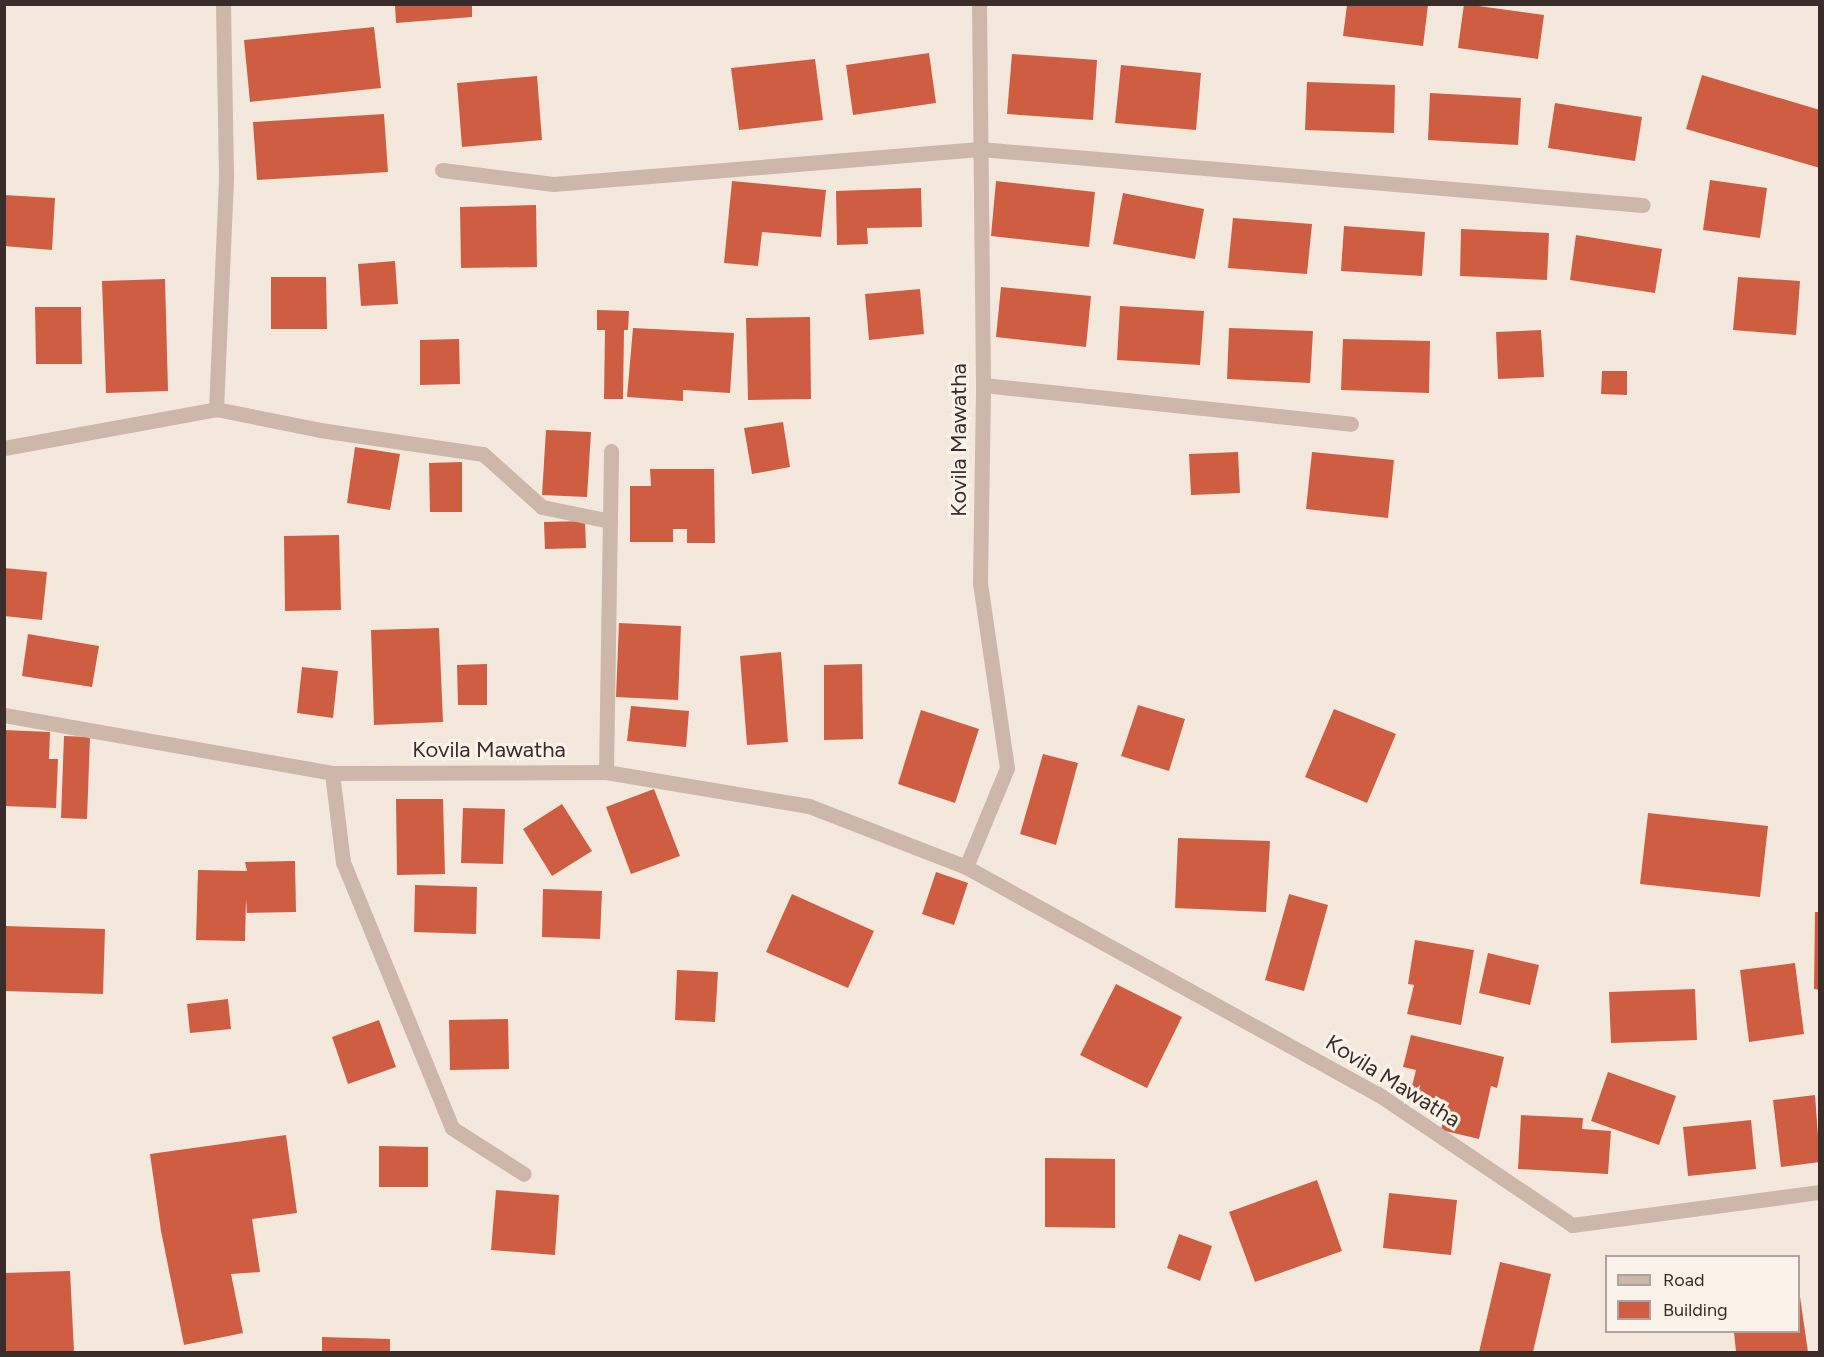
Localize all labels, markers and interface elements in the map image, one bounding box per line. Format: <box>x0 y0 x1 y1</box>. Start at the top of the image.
street label: Kovila Mawatha <box>946 363 972 517</box>
street label: Kovila Mawatha <box>412 737 566 763</box>
street label: Kovila Mawatha <box>1321 1029 1465 1133</box>
legend <box>1605 1255 1800 1333</box>
text: Road <box>1663 1269 1704 1291</box>
text: Building <box>1663 1299 1728 1321</box>

